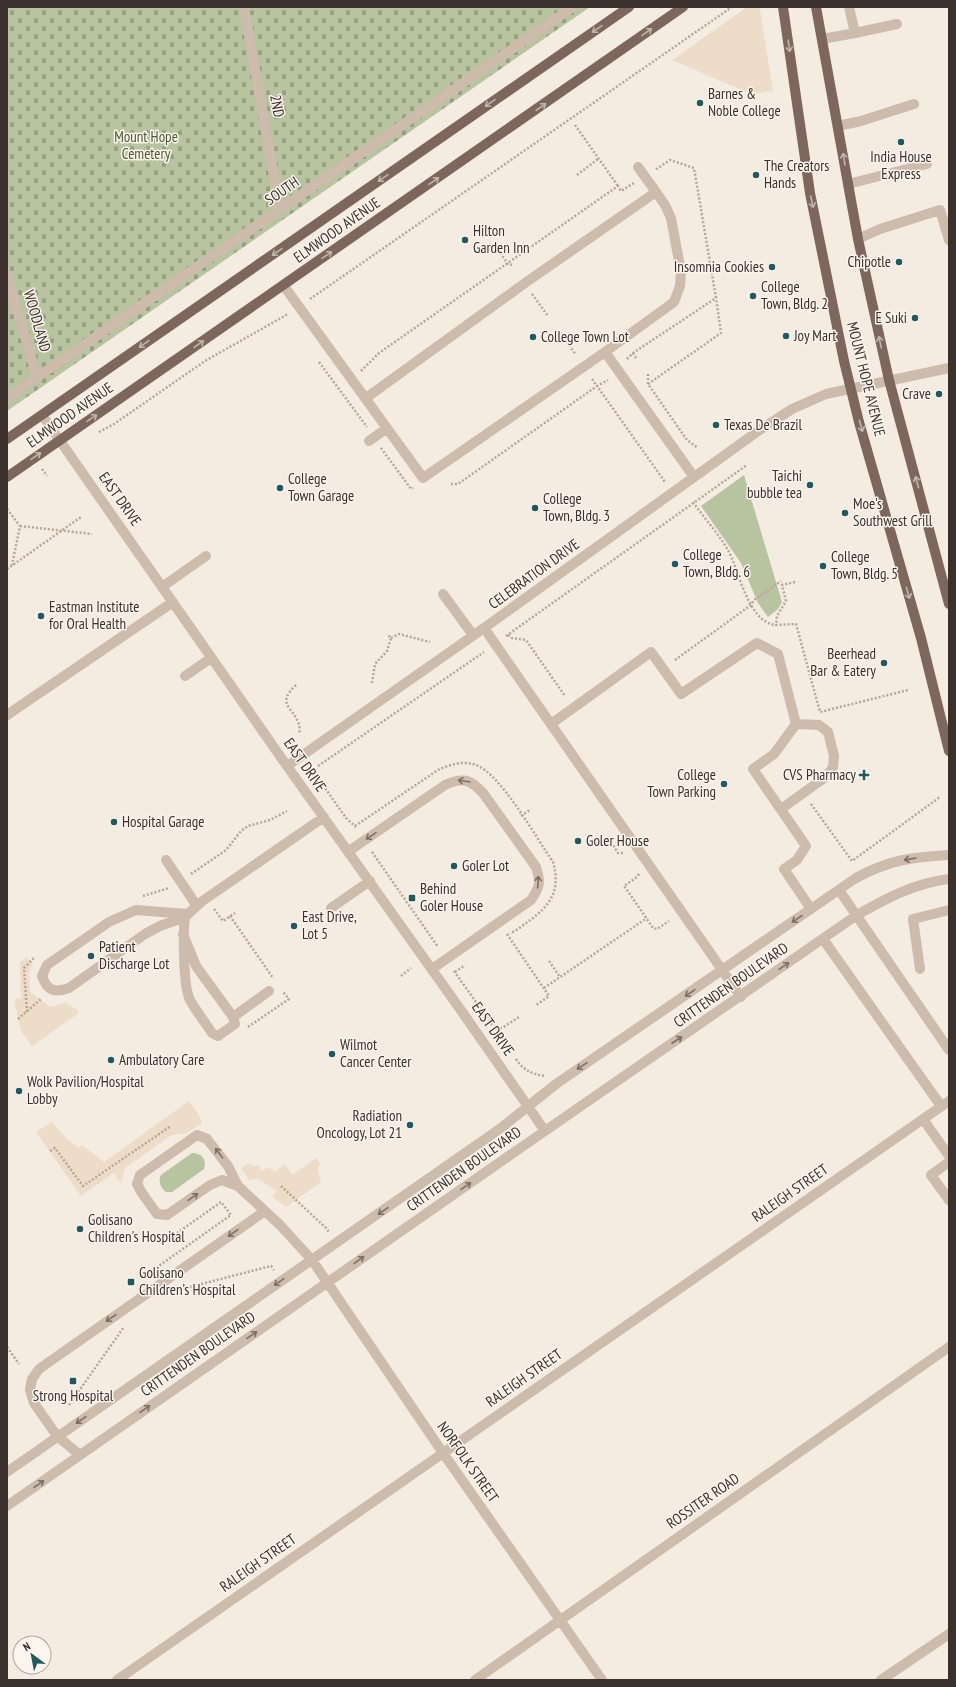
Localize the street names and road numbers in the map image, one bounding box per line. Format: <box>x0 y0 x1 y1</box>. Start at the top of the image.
street label: 2ND <box>266 93 289 119</box>
street label: SOUTH <box>261 172 302 209</box>
street label: ELMWOOD AVENUE <box>290 193 384 266</box>
street label: WOODLAND <box>20 288 55 354</box>
street label: MOUNT HOPE AVENUE <box>843 320 890 438</box>
street label: ELMWOOD AVENUE <box>23 378 117 451</box>
street label: EAST DRIVE <box>95 468 146 529</box>
street label: CELEBRATION DRIVE <box>485 534 583 613</box>
street label: EAST DRIVE <box>280 734 331 795</box>
street label: CRITTENDEN BOULEVARD <box>670 938 792 1031</box>
street label: EAST DRIVE <box>468 998 519 1059</box>
street label: CRITTENDEN BOULEVARD <box>403 1122 525 1215</box>
street label: RALEIGH STREET <box>748 1159 832 1226</box>
street label: CRITTENDEN BOULEVARD <box>137 1307 259 1400</box>
street label: RALEIGH STREET <box>482 1344 566 1411</box>
street label: NORFOLK STREET <box>434 1418 503 1506</box>
street label: ROSSITER ROAD <box>663 1468 743 1533</box>
street label: RALEIGH STREET <box>216 1529 300 1596</box>

